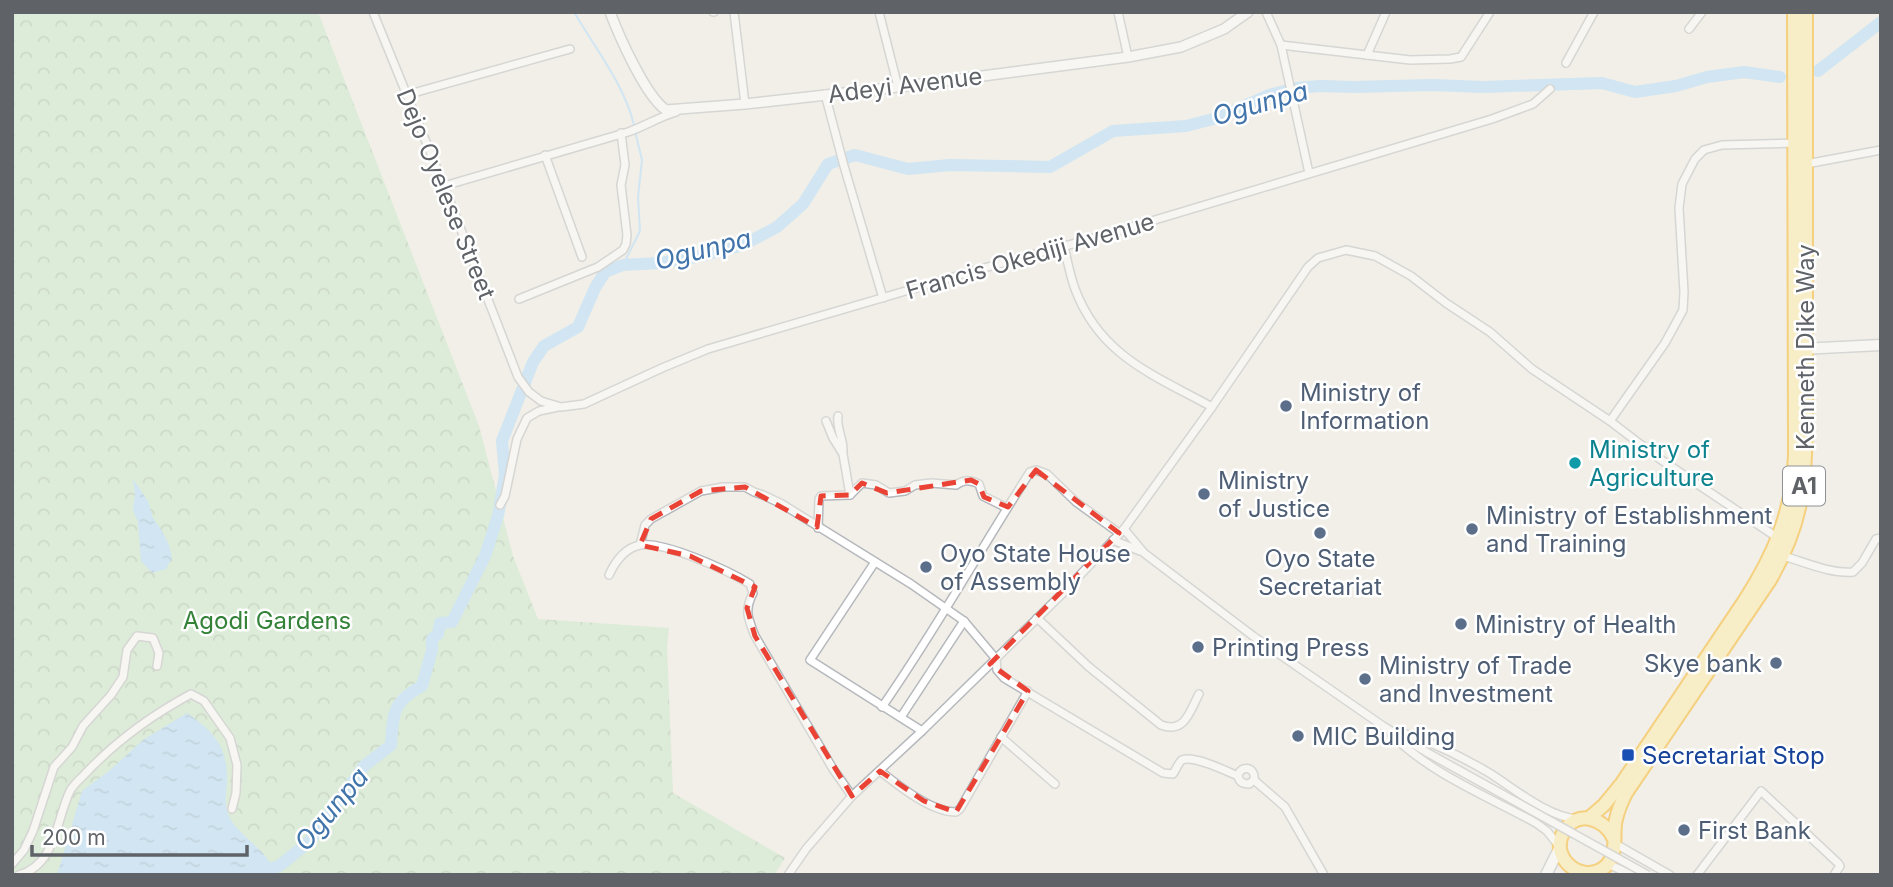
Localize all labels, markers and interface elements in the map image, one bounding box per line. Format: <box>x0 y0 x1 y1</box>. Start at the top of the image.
street label: Adeyi Avenue <box>826 61 984 109</box>
water label: Ogunpa <box>1208 75 1312 131</box>
street label: Dejo Oyelese Street <box>390 84 502 304</box>
street label: Francis Okediji Avenue <box>902 207 1158 305</box>
water label: Ogunpa <box>651 222 755 276</box>
street label: Kenneth Dike Way <box>1791 244 1820 450</box>
place label: Ministry of Information <box>1300 378 1429 435</box>
marker: Ministry of Information <box>1278 398 1294 414</box>
place label: Ministry of Agriculture <box>1589 435 1714 492</box>
marker: Ministry of Agriculture <box>1567 455 1583 471</box>
place label: Ministry of Justice <box>1218 466 1330 523</box>
road number: A1 <box>1783 466 1825 506</box>
marker: Ministry of Justice <box>1196 486 1212 502</box>
place label: Ministry of Establishment and Training <box>1486 501 1773 558</box>
marker: Ministry of Establishment and Training <box>1464 521 1480 537</box>
marker: Oyo State Secretariat <box>1312 525 1328 541</box>
place label: Oyo State House of Assembly <box>940 539 1131 596</box>
place label: Oyo State Secretariat <box>1258 544 1382 601</box>
marker: Oyo State House of Assembly <box>918 559 934 575</box>
park label: Agodi Gardens <box>183 606 351 635</box>
place label: Ministry of Health <box>1475 610 1676 639</box>
marker: Ministry of Health <box>1453 616 1469 632</box>
place label: Printing Press <box>1212 633 1369 662</box>
marker: Printing Press <box>1190 639 1206 655</box>
place label: Skye bank <box>1644 649 1762 678</box>
place label: Ministry of Trade and Investment <box>1379 651 1572 708</box>
marker: Skye bank <box>1768 655 1784 671</box>
marker: Ministry of Trade and Investment <box>1357 671 1373 687</box>
place label: MIC Building <box>1312 722 1455 751</box>
marker: MIC Building <box>1290 728 1306 744</box>
place label: Secretariat Stop <box>1642 741 1825 770</box>
marker: Secretariat Stop <box>1620 747 1636 763</box>
water label: Ogunpa <box>287 761 375 857</box>
scale bar <box>32 814 247 858</box>
place label: First Bank <box>1698 816 1811 845</box>
marker: First Bank <box>1676 822 1692 838</box>
text: 200 m <box>42 825 106 850</box>

